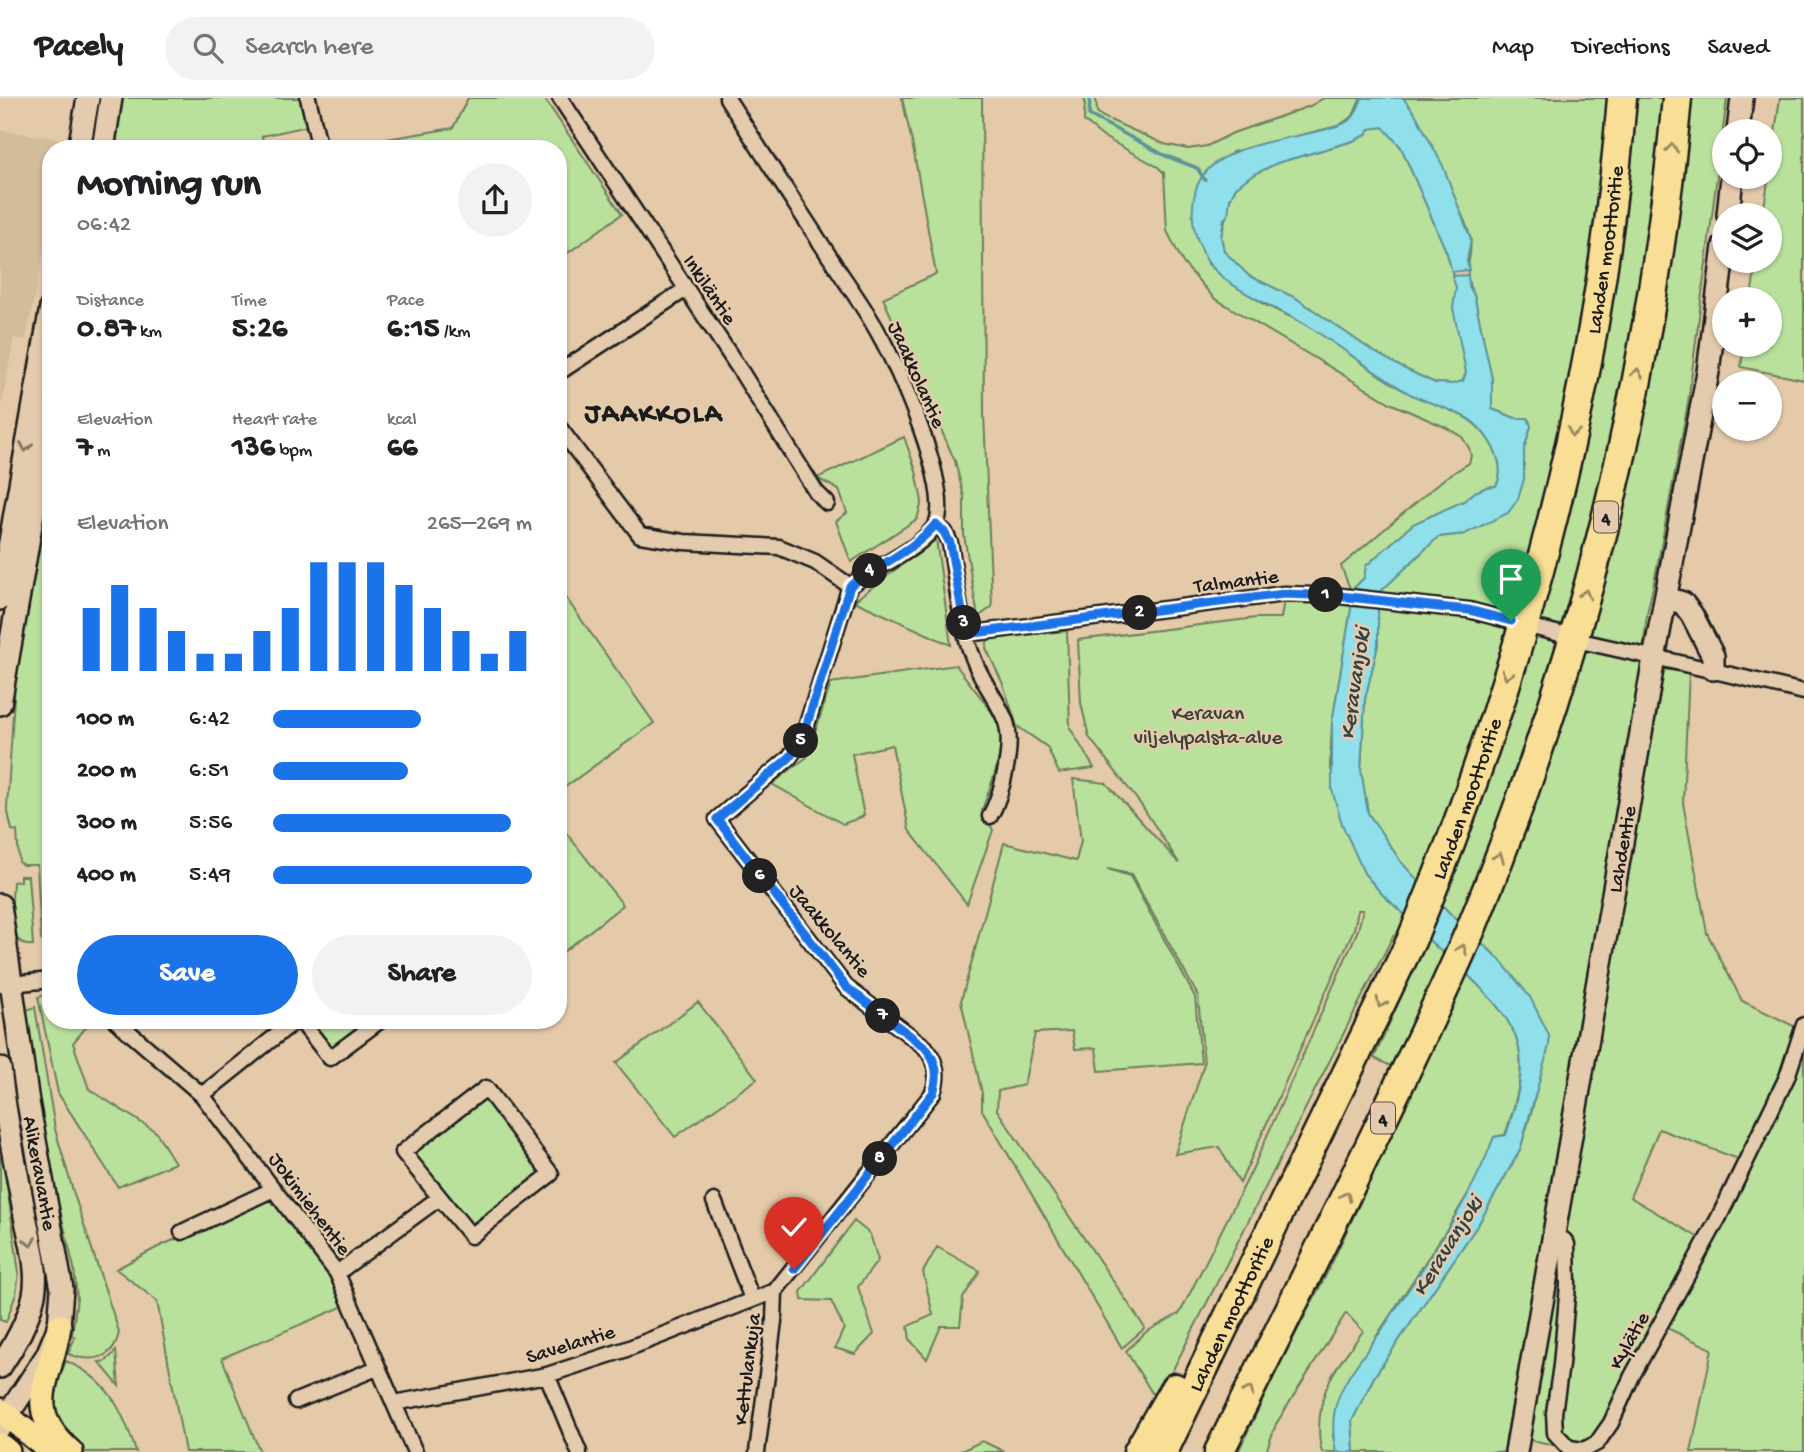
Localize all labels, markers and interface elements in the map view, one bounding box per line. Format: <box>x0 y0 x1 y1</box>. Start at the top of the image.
search box <box>165 17 655 80</box>
text: Pacely <box>35 29 123 67</box>
icon: search <box>189 29 227 67</box>
text: Search here <box>245 33 373 64</box>
text: Map <box>1492 34 1534 63</box>
text: Directions <box>1572 34 1670 63</box>
text: Saved <box>1708 34 1769 63</box>
map controls <box>1712 119 1782 441</box>
button: locate <box>1712 119 1782 189</box>
one-way arrow <box>1665 142 1680 154</box>
button: share <box>458 163 532 237</box>
text: Morning run <box>77 164 261 208</box>
street label: Lahden moottoritie <box>1583 164 1632 336</box>
button: layers <box>1712 203 1782 273</box>
text: 06:42 <box>77 212 131 239</box>
street label: Inkiläntie <box>676 251 741 332</box>
button: + <box>1712 287 1782 357</box>
text: Distance <box>77 290 144 313</box>
text: Time <box>232 290 267 313</box>
text: Pace <box>387 290 424 313</box>
text: 0.87 <box>77 313 136 348</box>
text: 5:26 <box>232 313 287 348</box>
text: 6:15 <box>387 313 440 348</box>
street label: Jaakkolantie <box>880 318 950 434</box>
text: km <box>136 321 162 344</box>
text: /km <box>440 321 471 344</box>
one-way arrow <box>1629 367 1644 379</box>
button: − <box>1712 371 1782 441</box>
district label: JAAKKOLA <box>584 399 724 432</box>
text: Elevation <box>77 409 153 432</box>
text: Heart rate <box>232 409 317 432</box>
text: kcal <box>387 409 417 432</box>
one-way arrow <box>1566 426 1581 438</box>
text: 7 <box>77 432 93 467</box>
text: 136 <box>232 432 275 467</box>
text: 66 <box>387 432 417 467</box>
text: m <box>93 440 111 463</box>
text: bpm <box>275 440 312 463</box>
one-way arrow <box>20 441 35 453</box>
road number: 4 <box>1594 502 1618 532</box>
text: Elevation <box>77 511 168 538</box>
text: 265–269 m <box>427 511 532 538</box>
pin <box>1481 549 1541 621</box>
pin: 4 <box>852 554 888 588</box>
text: 4 <box>865 559 874 582</box>
icon: arrive <box>1492 560 1530 598</box>
street label: Talmantie <box>1192 566 1281 601</box>
pin: 1 <box>1308 578 1344 612</box>
text: 1 <box>1322 583 1329 606</box>
one-way arrow <box>1576 588 1591 600</box>
pin: 2 <box>1122 596 1158 630</box>
text: 2 <box>1135 601 1144 624</box>
pin: 3 <box>946 606 982 640</box>
text: 3 <box>959 611 968 634</box>
water label: Keravanjoki <box>1335 623 1378 741</box>
one-way arrow <box>1500 669 1515 681</box>
park label: Keravan viljelypalsta-alue <box>1134 703 1283 752</box>
text: 100 m <box>77 706 134 733</box>
text: 6:42 <box>189 706 230 733</box>
street label: Lahden moottoritie <box>1428 715 1510 884</box>
pin: 5 <box>784 724 818 758</box>
text: 5 <box>796 729 806 752</box>
text: 200 m <box>77 758 136 785</box>
text: 6:51 <box>189 758 229 785</box>
street label: Lahdentie <box>1604 803 1644 895</box>
text: 300 m <box>77 810 137 837</box>
text: 5:56 <box>189 810 232 837</box>
one-way arrow <box>1491 851 1505 863</box>
pin: 6 <box>742 858 778 894</box>
text: 400 m <box>77 862 136 889</box>
text: 5:49 <box>189 862 231 889</box>
text: 6 <box>755 864 764 887</box>
street label: Jaakkolantie <box>782 880 875 985</box>
button: Save <box>77 935 298 1015</box>
button: Share <box>312 935 532 1015</box>
one-way arrow <box>1454 944 1468 957</box>
one-way arrow <box>1375 996 1389 1008</box>
pin: 7 <box>866 998 900 1034</box>
text: 7 <box>878 1004 887 1027</box>
road number: 4 <box>1371 1102 1395 1134</box>
street label: Alikeravantie <box>15 1114 60 1234</box>
pin: 8 <box>862 1142 898 1176</box>
text: 8 <box>874 1147 885 1170</box>
street label: Jokimiehentie <box>261 1149 356 1262</box>
water label: Keravanjoki <box>1408 1189 1492 1302</box>
one-way arrow <box>1337 1191 1351 1203</box>
pin <box>764 1197 824 1269</box>
icon: check <box>775 1208 813 1246</box>
street label: Lahden moottoritie <box>1185 1232 1282 1397</box>
one-way arrow <box>22 1236 37 1248</box>
street label: Kylätie <box>1605 1307 1658 1375</box>
street label: Kettulankuja <box>730 1311 769 1427</box>
street label: Savelantie <box>524 1321 620 1372</box>
one-way arrow <box>1241 1386 1255 1398</box>

